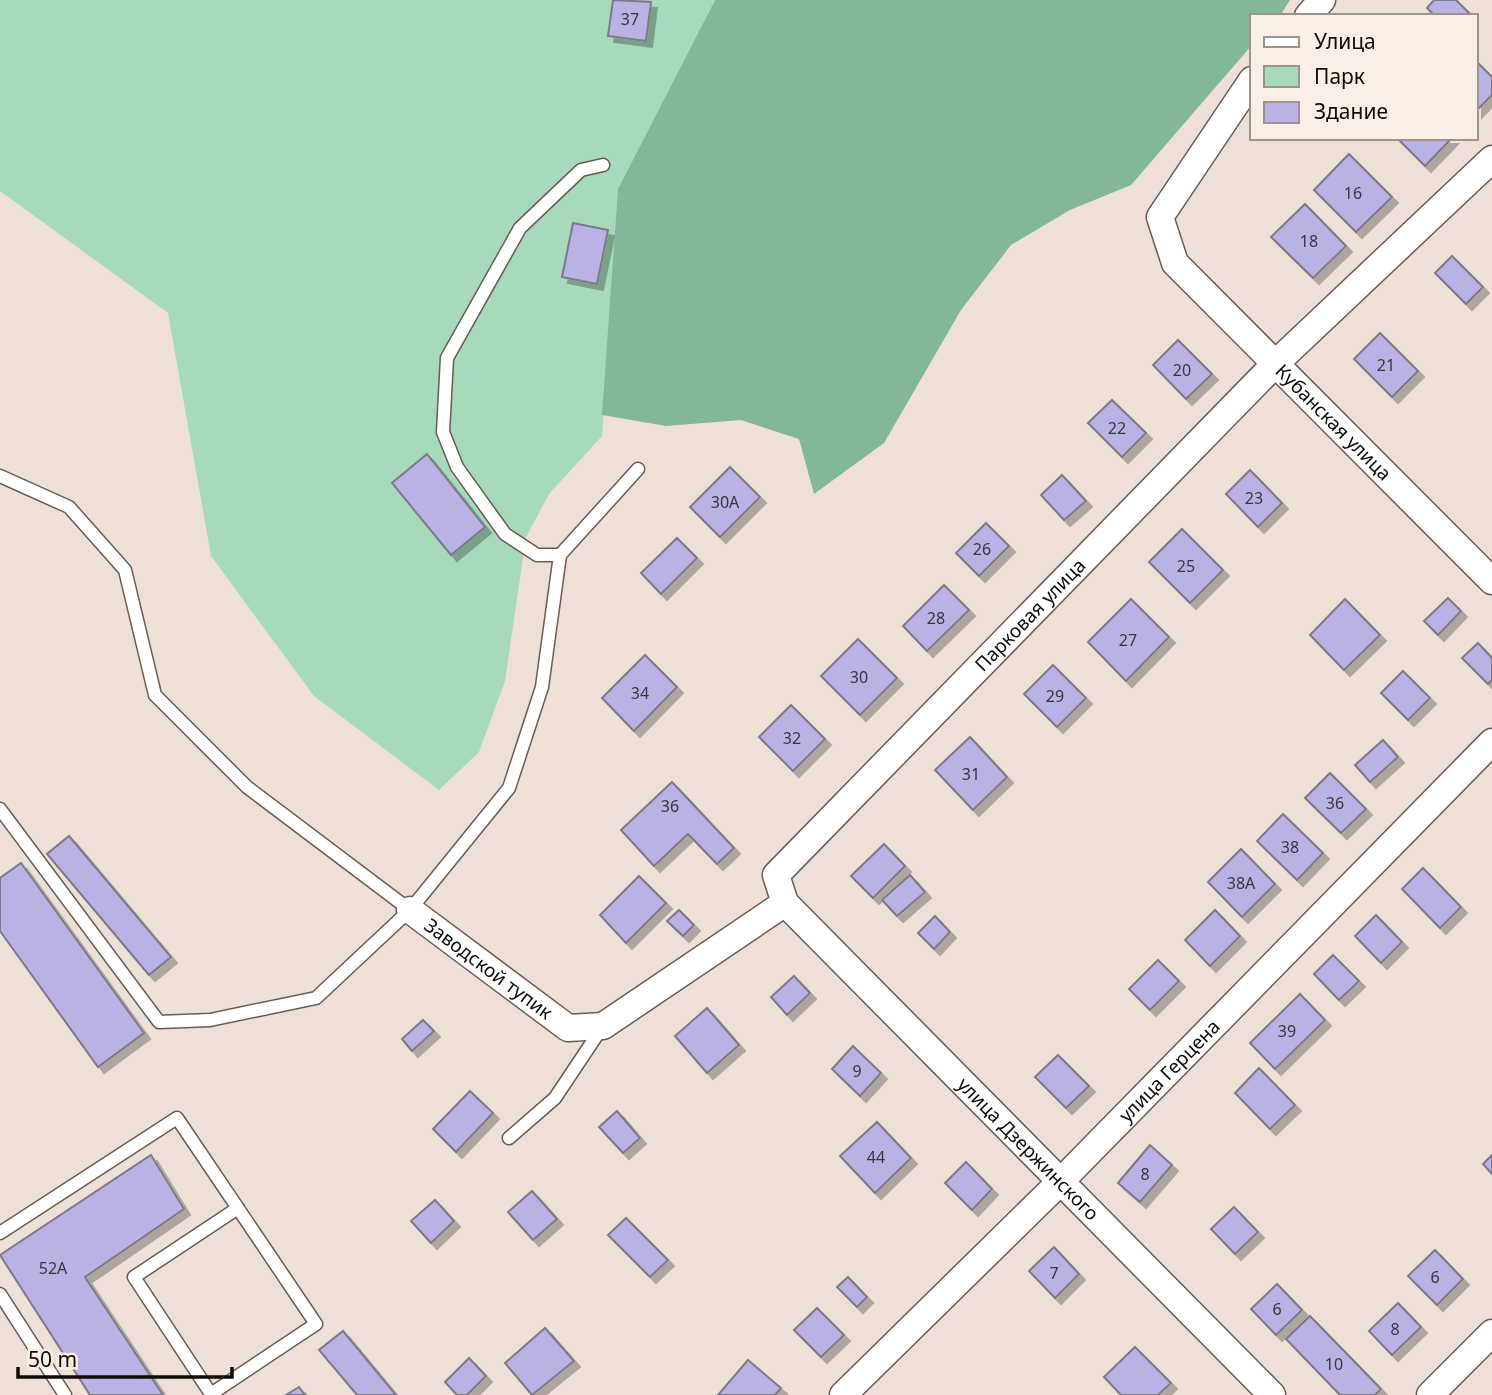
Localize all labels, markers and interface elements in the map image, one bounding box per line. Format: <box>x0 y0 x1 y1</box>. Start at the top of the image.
house number: 37 <box>621 8 639 30</box>
legend <box>1250 14 1478 140</box>
text: Улица <box>1314 27 1376 55</box>
text: Парк <box>1314 62 1365 90</box>
text: Здание <box>1314 97 1388 125</box>
house number: 16 <box>1344 182 1362 204</box>
house number: 18 <box>1300 230 1318 252</box>
house number: 21 <box>1377 354 1395 376</box>
street label: Кубанская улица <box>1270 358 1397 486</box>
house number: 20 <box>1173 359 1191 381</box>
house number: 22 <box>1108 417 1126 439</box>
house number: 23 <box>1245 487 1263 509</box>
house number: 30А <box>711 491 740 513</box>
house number: 26 <box>973 538 991 560</box>
street label: Парковая улица <box>969 553 1091 677</box>
house number: 25 <box>1177 555 1195 577</box>
house number: 28 <box>927 607 945 629</box>
house number: 27 <box>1119 629 1137 651</box>
house number: 30 <box>850 666 868 688</box>
house number: 34 <box>631 682 649 704</box>
house number: 29 <box>1046 685 1064 707</box>
house number: 32 <box>783 727 801 749</box>
house number: 31 <box>962 763 980 785</box>
house number: 36 <box>1326 792 1344 814</box>
house number: 36 <box>661 795 679 817</box>
house number: 38 <box>1281 836 1299 858</box>
house number: 38А <box>1227 872 1256 894</box>
street label: Заводской тупик <box>419 912 558 1025</box>
street label: улица Герцена <box>1113 1014 1226 1128</box>
house number: 39 <box>1278 1020 1296 1042</box>
house number: 9 <box>852 1060 862 1082</box>
street label: улица Дзержинского <box>952 1072 1105 1226</box>
house number: 44 <box>867 1146 885 1168</box>
house number: 8 <box>1140 1163 1150 1185</box>
house number: 52А <box>39 1257 68 1279</box>
house number: 7 <box>1049 1262 1059 1284</box>
house number: 6 <box>1430 1266 1440 1288</box>
house number: 6 <box>1272 1298 1282 1320</box>
house number: 8 <box>1390 1318 1400 1340</box>
scale bar <box>18 1336 231 1380</box>
text: 50 m <box>28 1345 77 1373</box>
house number: 10 <box>1325 1353 1343 1375</box>

